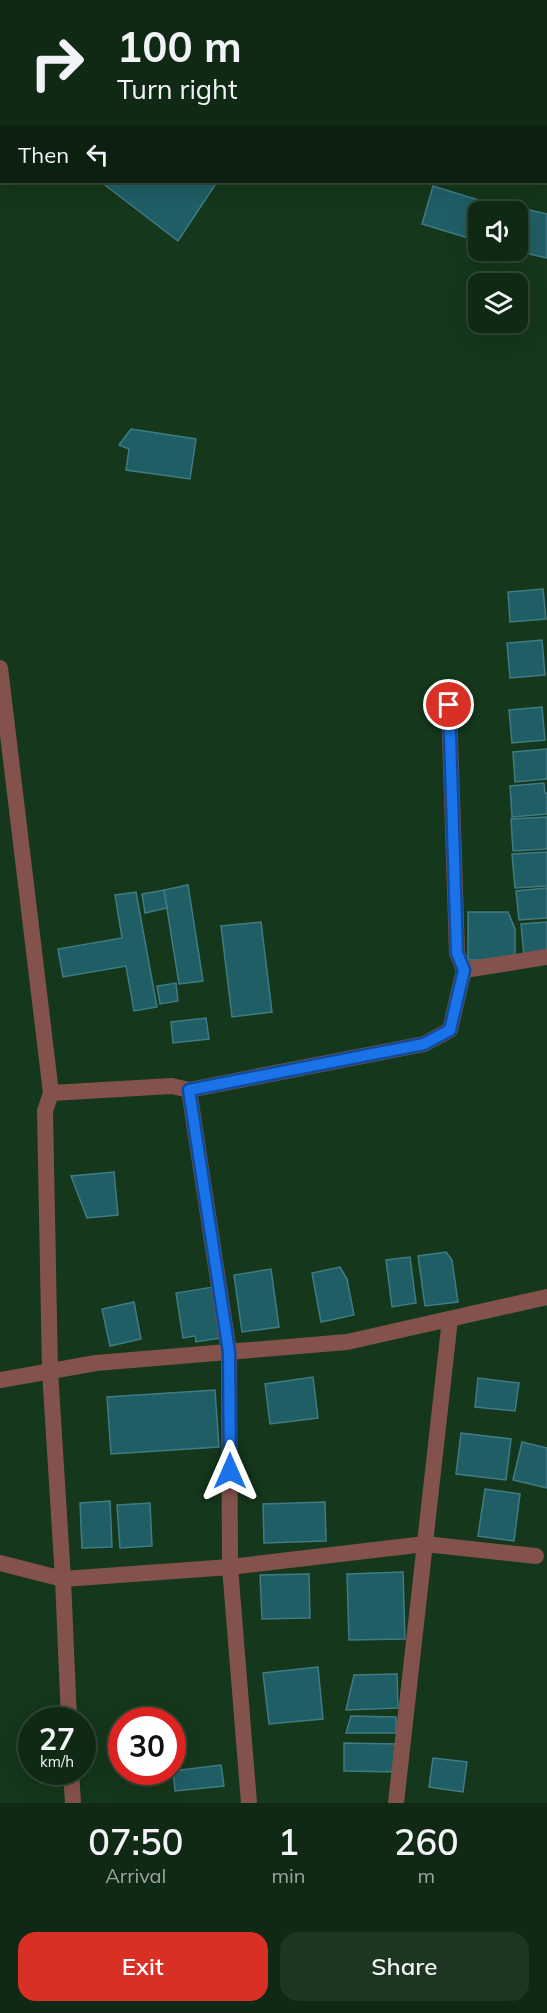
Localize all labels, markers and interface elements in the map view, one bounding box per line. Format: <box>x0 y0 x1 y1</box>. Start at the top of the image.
text: 100 m <box>117 20 242 73</box>
icon: right <box>18 24 96 102</box>
text: Turn right <box>117 72 237 106</box>
icon: left <box>81 138 114 171</box>
text: Then <box>18 141 69 169</box>
map controls <box>468 201 528 333</box>
button: sound <box>468 201 528 261</box>
button: layers <box>468 273 528 333</box>
pin <box>423 679 474 730</box>
icon: arrive <box>432 688 465 721</box>
position arrow <box>198 1439 262 1503</box>
speed limit sign: 30 <box>108 1707 186 1785</box>
text: 27 <box>39 1720 75 1758</box>
text: km/h <box>40 1752 74 1771</box>
text: 07:50 <box>88 1819 183 1864</box>
text: 1 <box>278 1819 299 1864</box>
text: 260 <box>394 1819 459 1864</box>
text: Arrival <box>105 1863 166 1888</box>
text: min <box>272 1863 306 1888</box>
text: m <box>418 1863 435 1888</box>
button: Exit <box>18 1932 268 2001</box>
button: Share <box>280 1932 529 2001</box>

